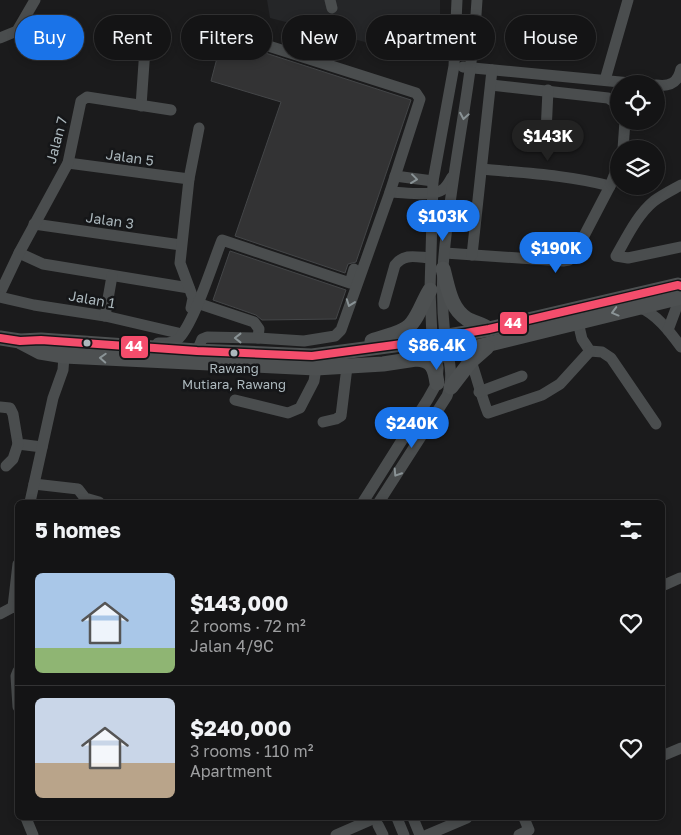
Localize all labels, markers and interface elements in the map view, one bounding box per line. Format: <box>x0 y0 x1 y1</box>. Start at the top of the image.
chip: Buy <box>15 15 84 60</box>
chip: Rent <box>94 15 171 60</box>
chip: Filters <box>181 15 272 60</box>
chip: New <box>282 15 356 60</box>
chip: Apartment <box>366 15 495 60</box>
chip: House <box>505 15 596 60</box>
map controls <box>610 75 665 195</box>
button: locate <box>610 75 665 130</box>
one-way arrow <box>460 112 470 120</box>
street label: Jalan 7 <box>42 115 70 165</box>
pin: $143K <box>513 120 583 162</box>
text: $143K <box>523 126 573 146</box>
button: layers <box>610 140 665 195</box>
street label: Jalan 5 <box>105 145 155 169</box>
one-way arrow <box>410 173 418 184</box>
pin: $103K <box>408 200 478 242</box>
text: $103K <box>418 206 468 226</box>
street label: Jalan 3 <box>85 208 135 232</box>
pin: $190K <box>521 232 591 274</box>
text: $190K <box>530 238 582 258</box>
street label: Jalan 1 <box>67 287 117 311</box>
one-way arrow <box>346 299 356 307</box>
one-way arrow <box>612 307 620 317</box>
line badge: 44 <box>499 311 528 335</box>
text: 44 <box>504 314 522 331</box>
pin: $86.4K <box>396 328 478 371</box>
one-way arrow <box>234 333 242 343</box>
line badge: 44 <box>120 335 149 359</box>
text: $86.4K <box>408 335 466 355</box>
text: 44 <box>125 337 143 354</box>
unlabelled marker <box>82 338 92 348</box>
marker: Rawang Mutiara, Rawang <box>229 348 239 358</box>
one-way arrow <box>98 353 106 363</box>
place label: Rawang Mutiara, Rawang <box>182 360 286 392</box>
pin: $240K <box>377 406 447 449</box>
text: $240K <box>386 413 438 433</box>
one-way arrow <box>394 468 404 477</box>
icon: filters <box>617 516 645 544</box>
text: 5 homes <box>35 517 121 543</box>
text: $143,000 <box>190 590 289 616</box>
icon: home <box>75 593 135 653</box>
icon: heart <box>617 609 645 637</box>
text: 2 rooms · 72 m² <box>190 616 306 636</box>
text: Jalan 4/9C <box>190 636 274 656</box>
text: $240,000 <box>190 715 291 741</box>
icon: home <box>75 718 135 778</box>
icon: heart <box>617 734 645 762</box>
text: 3 rooms · 110 m² <box>190 741 313 761</box>
text: Apartment <box>190 761 272 781</box>

